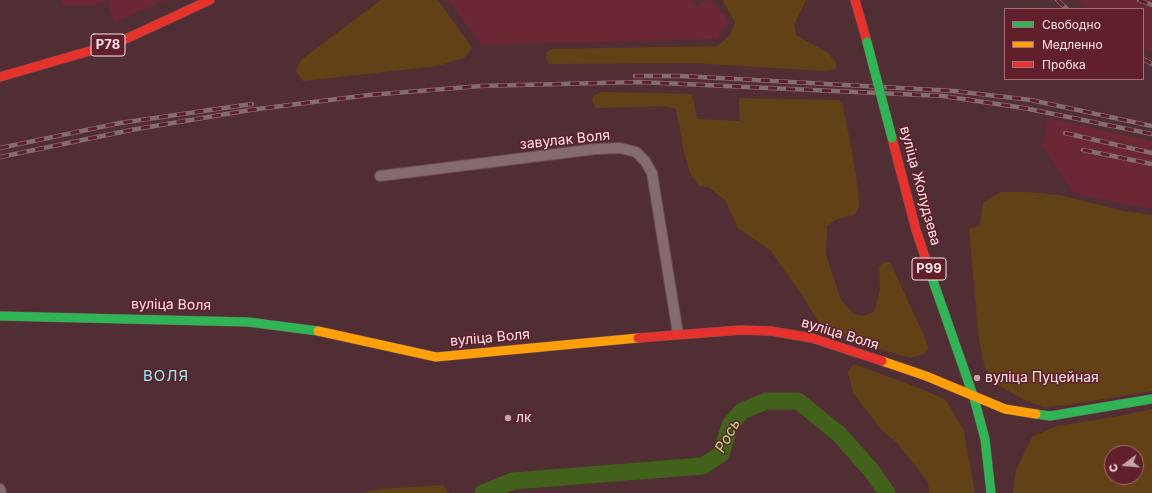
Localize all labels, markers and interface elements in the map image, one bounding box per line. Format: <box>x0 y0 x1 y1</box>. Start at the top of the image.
legend <box>1004 8 1144 80</box>
text: Свободно <box>1042 17 1101 32</box>
road number: Р78 <box>91 34 125 56</box>
text: Медленно <box>1042 37 1103 52</box>
text: Пробка <box>1042 57 1086 72</box>
street label: вуліца Жолудзева <box>896 124 944 248</box>
street label: завулак Воля <box>519 127 611 153</box>
road number: Р99 <box>912 258 946 280</box>
street label: вуліца Воля <box>131 296 211 314</box>
street label: вуліца Воля <box>799 314 881 354</box>
street label: вуліца Воля <box>449 326 531 350</box>
district label: ВОЛЯ <box>143 367 189 385</box>
place label: вуліца Пуцейная <box>985 370 1099 386</box>
marker: вуліца Пуцейная <box>972 373 982 383</box>
place label: лк <box>516 410 532 426</box>
marker: лк <box>503 413 513 423</box>
water label: Рось <box>712 416 744 456</box>
north arrow <box>1104 445 1144 485</box>
text: С <box>1106 462 1121 474</box>

